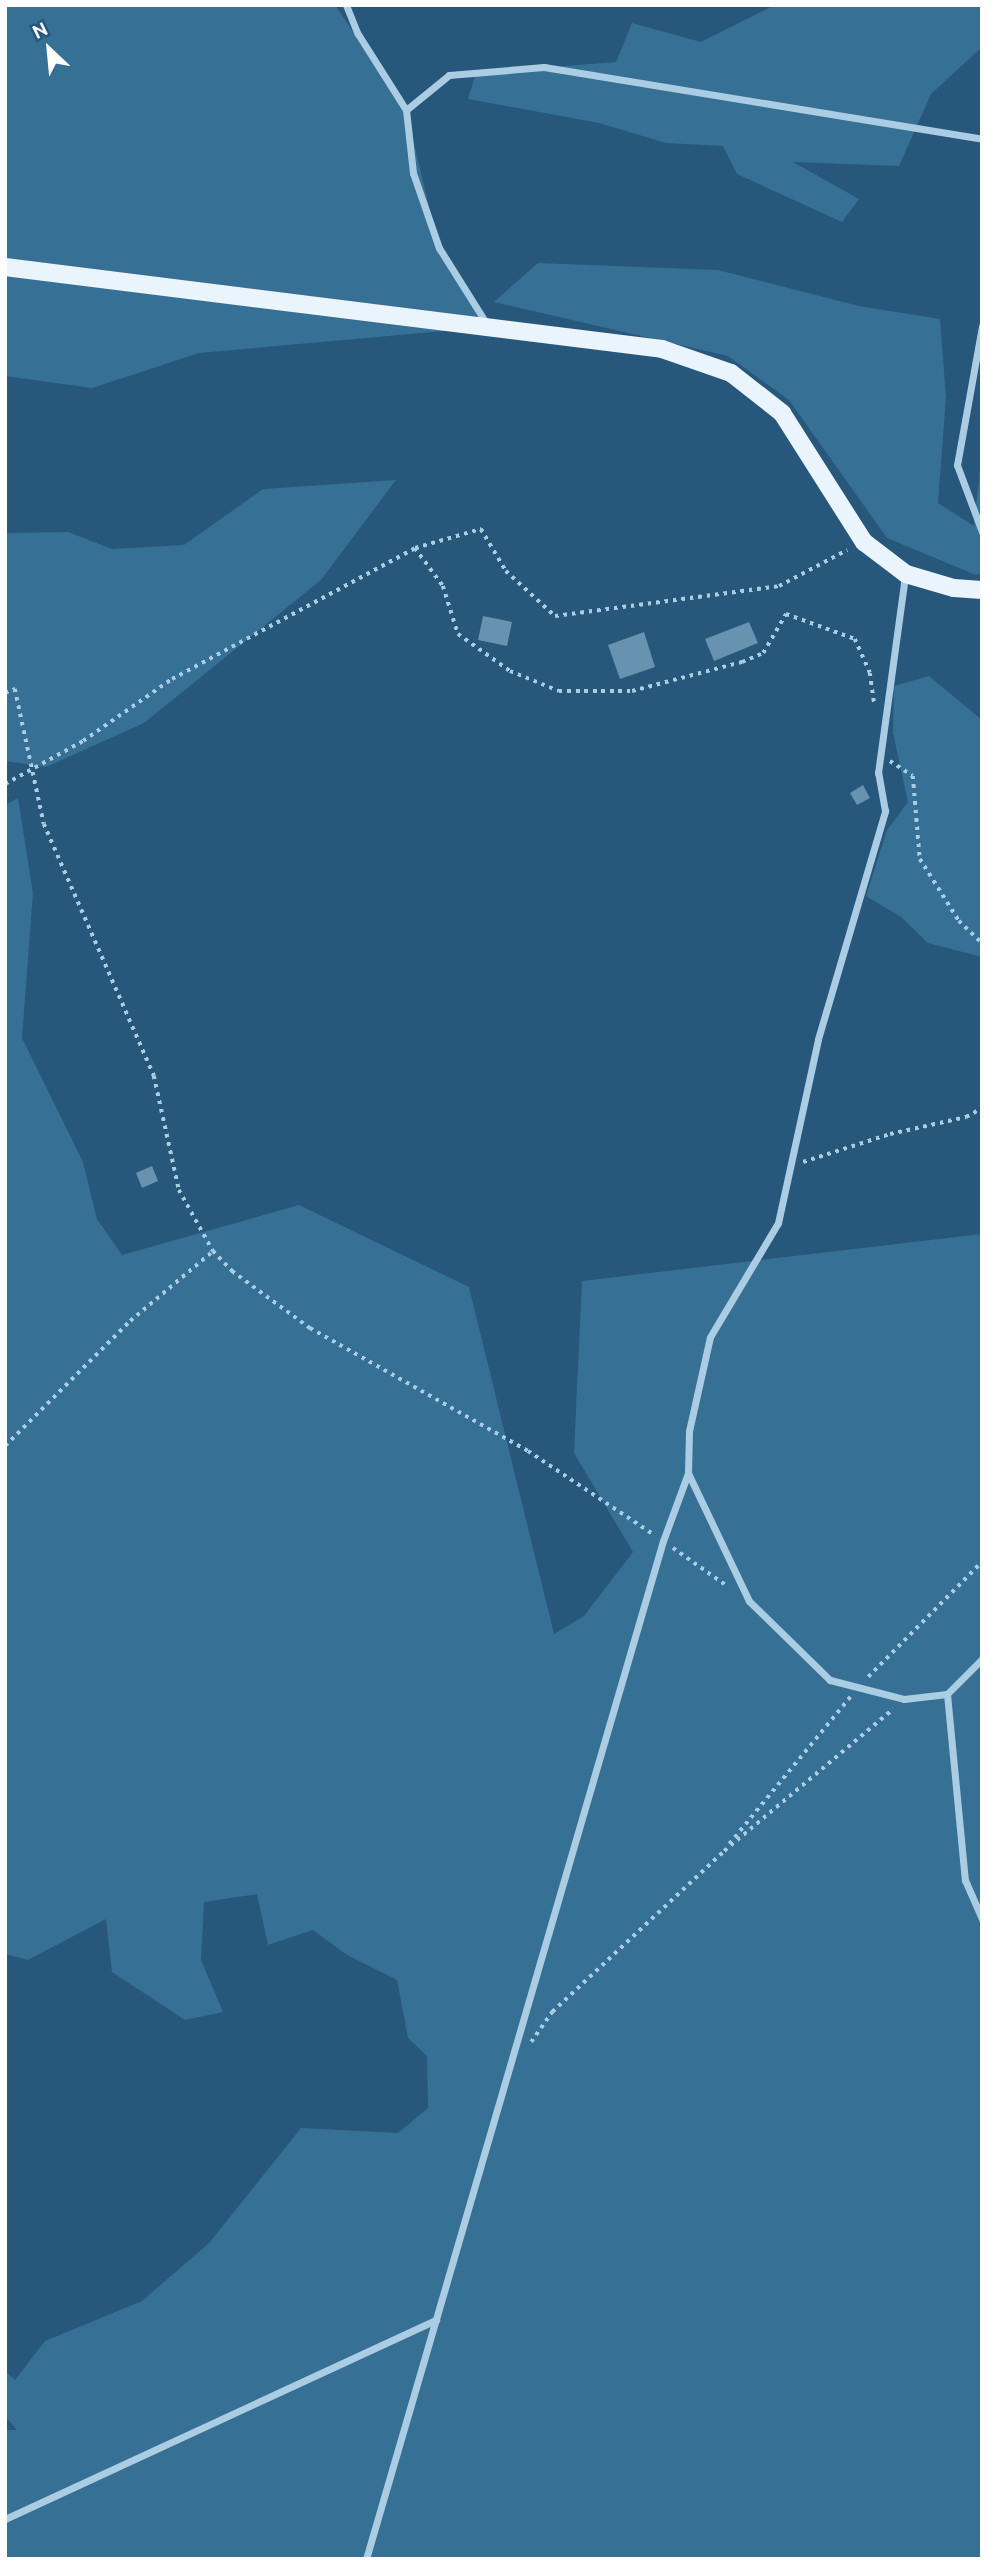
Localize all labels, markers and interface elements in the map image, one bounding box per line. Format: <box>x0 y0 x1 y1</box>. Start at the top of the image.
north arrow <box>14 14 84 84</box>
text: N <box>29 17 51 43</box>

